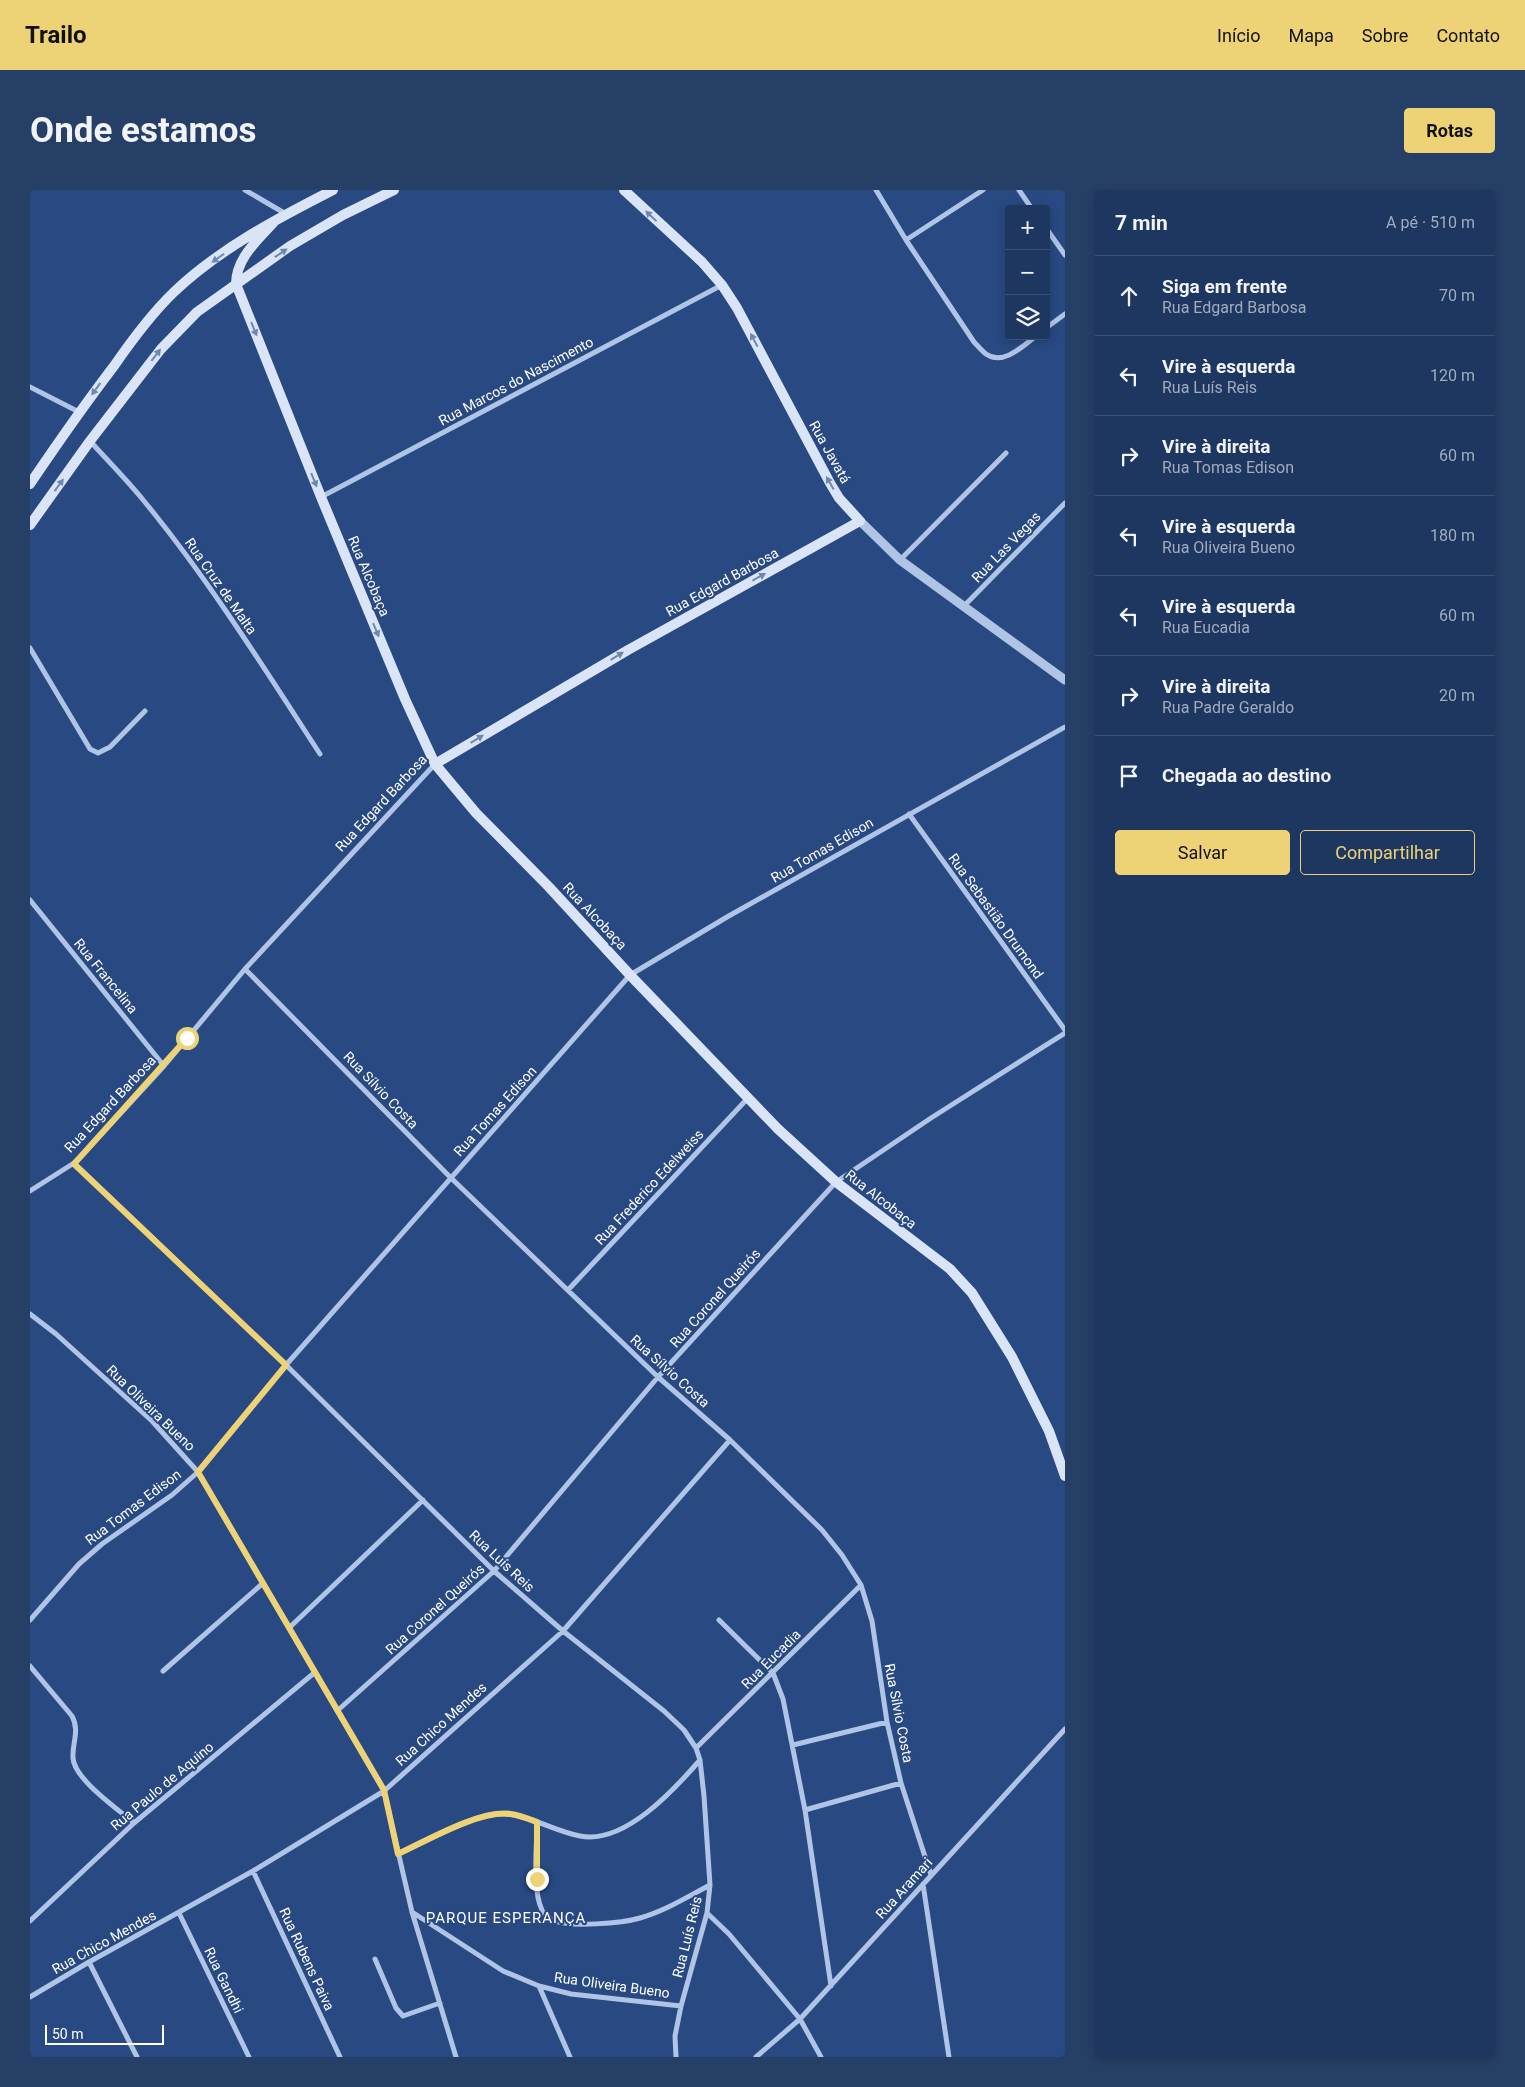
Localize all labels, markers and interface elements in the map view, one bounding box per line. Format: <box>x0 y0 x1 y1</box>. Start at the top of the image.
text: Trailo <box>25 21 87 49</box>
text: Início <box>1217 25 1260 46</box>
text: Mapa <box>1288 25 1334 46</box>
text: Sobre <box>1362 25 1408 46</box>
text: Contato <box>1436 25 1500 46</box>
button: Rotas <box>1404 108 1495 153</box>
text: Onde estamos <box>30 110 257 151</box>
map controls <box>1005 205 1050 340</box>
button: + <box>1005 205 1050 250</box>
one-way arrow <box>645 210 657 222</box>
text: 7 min <box>1115 211 1168 235</box>
text: A pé · 510 m <box>1386 213 1475 232</box>
one-way arrow <box>274 248 288 258</box>
button: − <box>1005 250 1050 295</box>
one-way arrow <box>211 253 225 263</box>
text: Siga em frente <box>1162 275 1287 298</box>
icon: ahead <box>1115 282 1143 310</box>
text: 70 m <box>1439 286 1475 305</box>
button: layers <box>1005 295 1050 340</box>
text: Rua Edgard Barbosa <box>1162 298 1306 317</box>
one-way arrow <box>250 322 258 336</box>
one-way arrow <box>750 332 758 347</box>
street label: Rua Marcos do Nascimento <box>436 333 596 429</box>
one-way arrow <box>151 349 162 362</box>
text: Vire à esquerda <box>1162 355 1295 378</box>
icon: left <box>1115 362 1143 390</box>
text: 120 m <box>1430 366 1475 385</box>
text: Rua Luís Reis <box>1162 378 1257 397</box>
one-way arrow <box>91 382 102 395</box>
street label: Rua Javatá <box>806 418 854 486</box>
text: Vire à direita <box>1162 435 1271 458</box>
icon: right <box>1115 442 1143 470</box>
text: 60 m <box>1439 446 1475 465</box>
text: Rua Tomas Edison <box>1162 458 1294 477</box>
one-way arrow <box>310 473 318 487</box>
one-way arrow <box>826 476 835 489</box>
one-way arrow <box>54 478 64 492</box>
street label: Rua Las Vegas <box>968 508 1044 586</box>
text: Vire à esquerda <box>1162 515 1295 538</box>
icon: left <box>1115 522 1143 550</box>
text: 180 m <box>1430 526 1475 545</box>
street label: Rua Alcobaça <box>345 533 393 619</box>
street label: Rua Cruz de Malta <box>182 535 260 637</box>
text: Rua Oliveira Bueno <box>1162 538 1295 557</box>
street label: Rua Edgard Barbosa <box>663 544 781 620</box>
one-way arrow <box>752 573 765 582</box>
text: Vire à esquerda <box>1162 595 1295 618</box>
icon: left <box>1115 602 1143 630</box>
text: 60 m <box>1439 606 1475 625</box>
text: Rua Eucadia <box>1162 618 1250 637</box>
one-way arrow <box>373 623 381 637</box>
one-way arrow <box>610 652 623 661</box>
text: Vire à direita <box>1162 675 1271 698</box>
icon: right <box>1115 682 1143 710</box>
text: 20 m <box>1439 686 1475 705</box>
text: Rua Padre Geraldo <box>1162 698 1294 717</box>
one-way arrow <box>471 735 484 744</box>
street label: Rua Edgard Barbosa <box>332 751 430 855</box>
icon: arrive <box>1115 762 1143 790</box>
text: Chegada ao destino <box>1162 764 1331 787</box>
street label: Rua Tomas Edison <box>768 814 876 886</box>
button: Salvar <box>1115 830 1290 875</box>
button: Compartilhar <box>1300 830 1475 875</box>
street label: Rua Sebastião Drumond <box>945 850 1047 982</box>
street label: Rua Alcobaça <box>560 879 630 953</box>
street label: Rua Francelina <box>71 935 141 1017</box>
route start <box>176 1027 199 1050</box>
street label: Rua Sílvio Costa <box>340 1048 422 1132</box>
street label: Rua Edgard Barbosa <box>61 1052 159 1156</box>
street label: Rua Tomas Edison <box>450 1063 540 1159</box>
street label: Rua Frederico Edelweiss <box>591 1126 707 1248</box>
street label: Rua Alcobaça <box>842 1166 920 1232</box>
street label: Rua Coronel Queirós <box>667 1245 763 1351</box>
street label: Rua Sílvio Costa <box>627 1331 713 1411</box>
street label: Rua Oliveira Bueno <box>104 1362 198 1454</box>
street label: Rua Tomas Edison <box>82 1466 184 1548</box>
street label: Rua Luís Reis <box>466 1527 538 1595</box>
street label: Rua Coronel Queirós <box>382 1561 488 1657</box>
street label: Rua Eucadia <box>738 1626 804 1692</box>
street label: Rua Sílvio Costa <box>882 1662 916 1764</box>
street label: Rua Chico Mendes <box>392 1679 490 1769</box>
street label: Rua Paulo de Aquino <box>107 1738 217 1834</box>
street label: Rua Aramari <box>872 1854 936 1922</box>
route end <box>526 1868 549 1891</box>
street label: Rua Luís Reis <box>669 1895 705 1979</box>
street label: Rua Rubens Paiva <box>276 1905 338 2013</box>
street label: Rua Chico Mendes <box>49 1907 159 1977</box>
district label: PARQUE ESPERANÇA <box>426 1909 586 1927</box>
street label: Rua Gandhi <box>201 1944 247 2016</box>
street label: Rua Oliveira Bueno <box>553 1969 671 2001</box>
scale bar <box>45 2022 164 2045</box>
text: 50 m <box>52 2026 84 2042</box>

